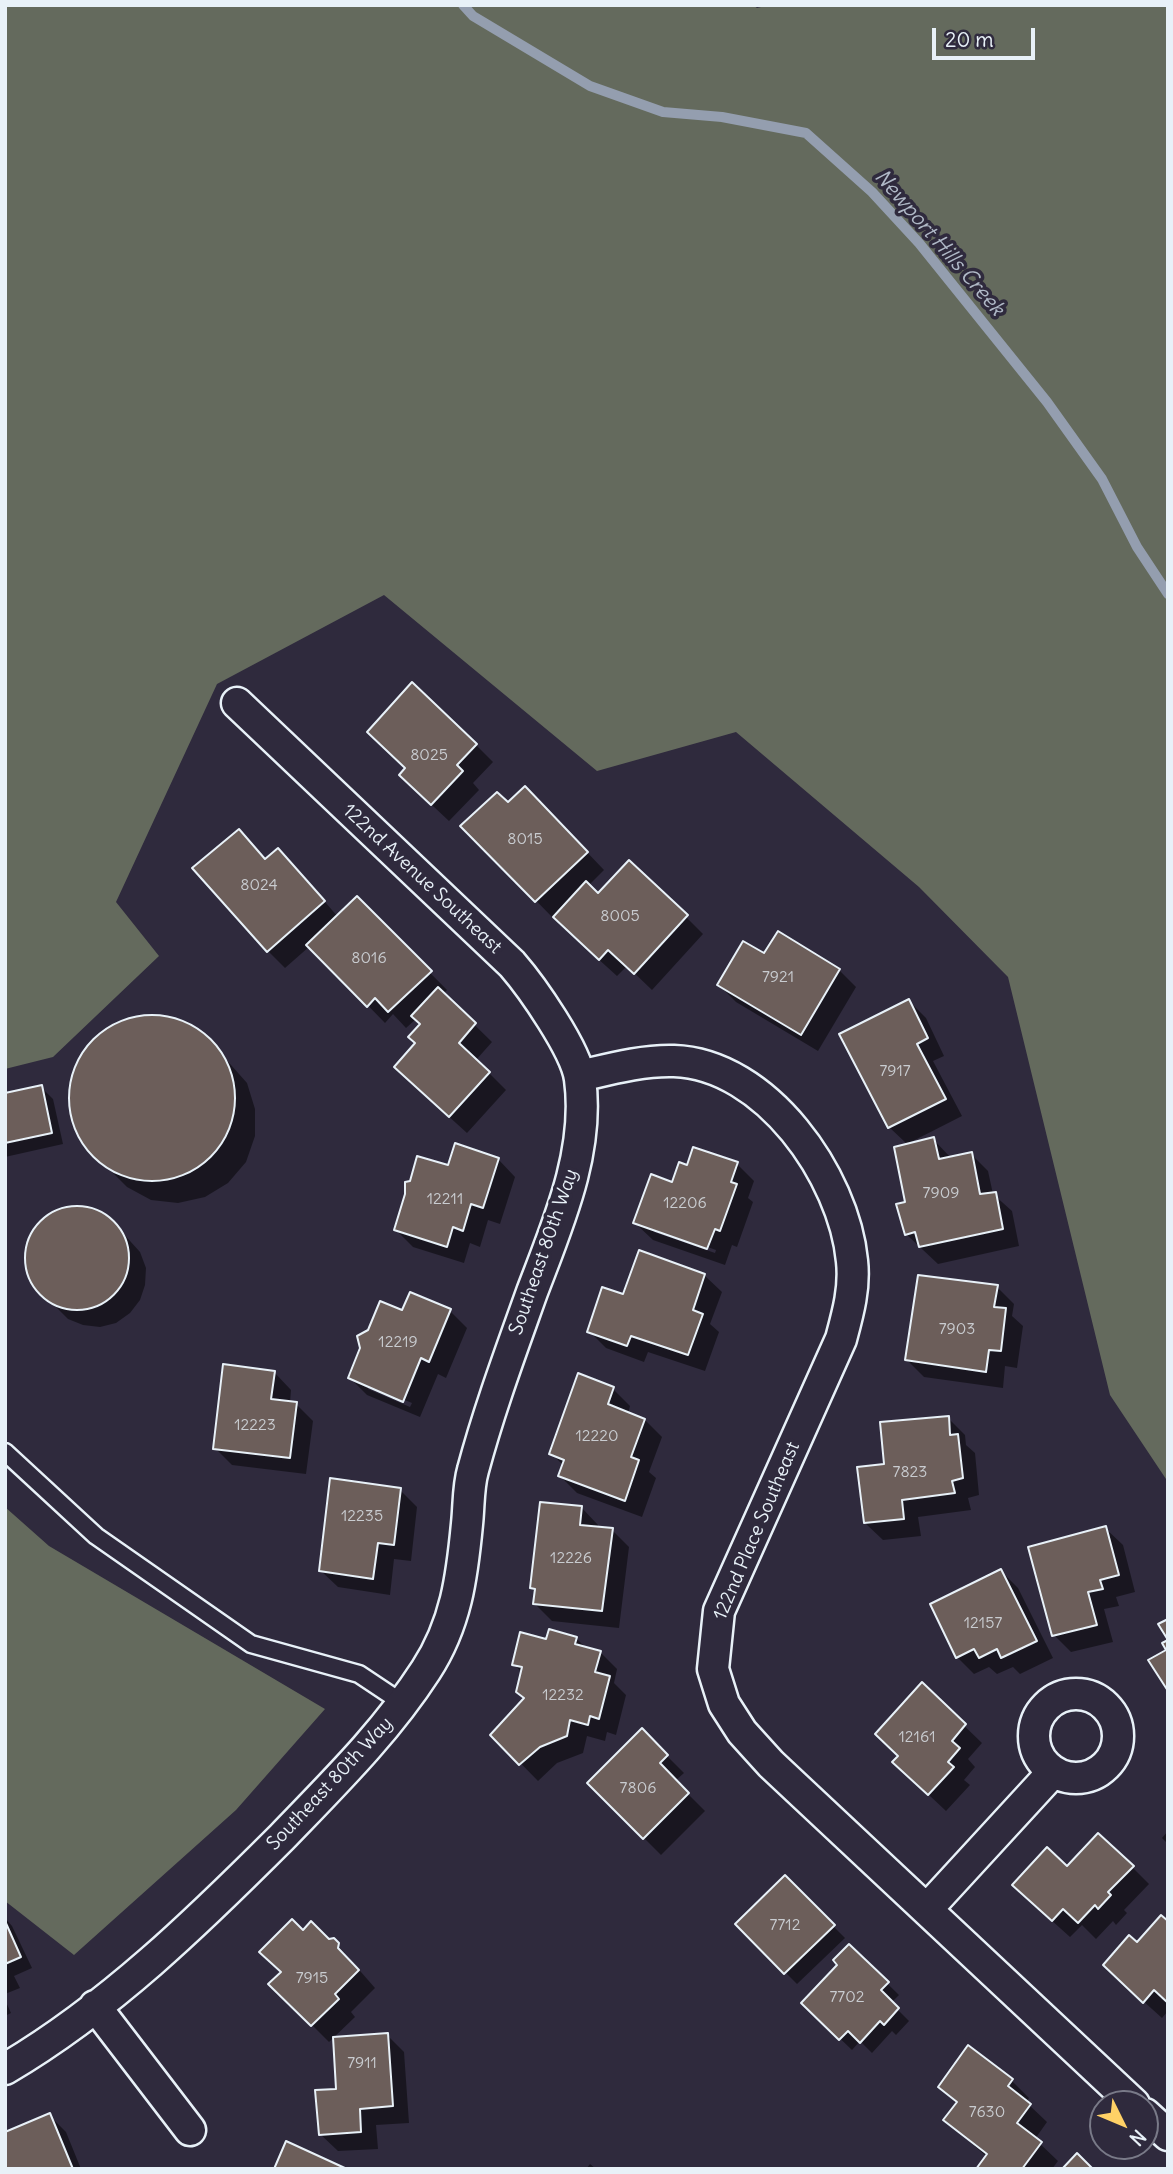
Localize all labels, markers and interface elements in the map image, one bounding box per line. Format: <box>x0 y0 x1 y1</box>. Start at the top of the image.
scale bar <box>935 14 1038 58</box>
text: 20 m <box>945 26 994 53</box>
water label: Newport Hills Creek <box>869 165 1009 321</box>
house number: 8025 <box>410 745 448 765</box>
street label: 122nd Avenue Southeast <box>338 799 506 959</box>
house number: 8015 <box>507 829 543 849</box>
house number: 8024 <box>240 875 278 895</box>
house number: 8005 <box>600 906 640 926</box>
house number: 8016 <box>351 948 387 968</box>
house number: 7921 <box>762 967 794 987</box>
house number: 7917 <box>879 1061 911 1081</box>
street label: Southeast 80th Way <box>505 1166 583 1338</box>
house number: 7909 <box>923 1183 959 1203</box>
house number: 12211 <box>427 1189 463 1209</box>
house number: 12206 <box>663 1193 707 1213</box>
house number: 7903 <box>939 1319 975 1339</box>
house number: 12219 <box>378 1332 418 1352</box>
house number: 12223 <box>234 1415 276 1435</box>
house number: 12220 <box>575 1426 619 1446</box>
street label: 122nd Place Southeast <box>709 1438 805 1624</box>
house number: 7823 <box>893 1462 927 1482</box>
house number: 12235 <box>341 1506 383 1526</box>
house number: 12226 <box>550 1548 592 1568</box>
house number: 12157 <box>964 1613 1002 1633</box>
house number: 12232 <box>542 1685 584 1705</box>
street label: Southeast 80th Way <box>262 1713 398 1855</box>
house number: 12161 <box>898 1727 936 1747</box>
house number: 7806 <box>620 1778 656 1798</box>
house number: 7712 <box>770 1915 800 1935</box>
house number: 7915 <box>296 1968 328 1988</box>
house number: 7702 <box>830 1987 864 2007</box>
house number: 7911 <box>347 2053 377 2073</box>
north arrow <box>1089 2090 1159 2160</box>
house number: 7630 <box>969 2102 1005 2122</box>
text: N <box>1125 2125 1151 2151</box>

